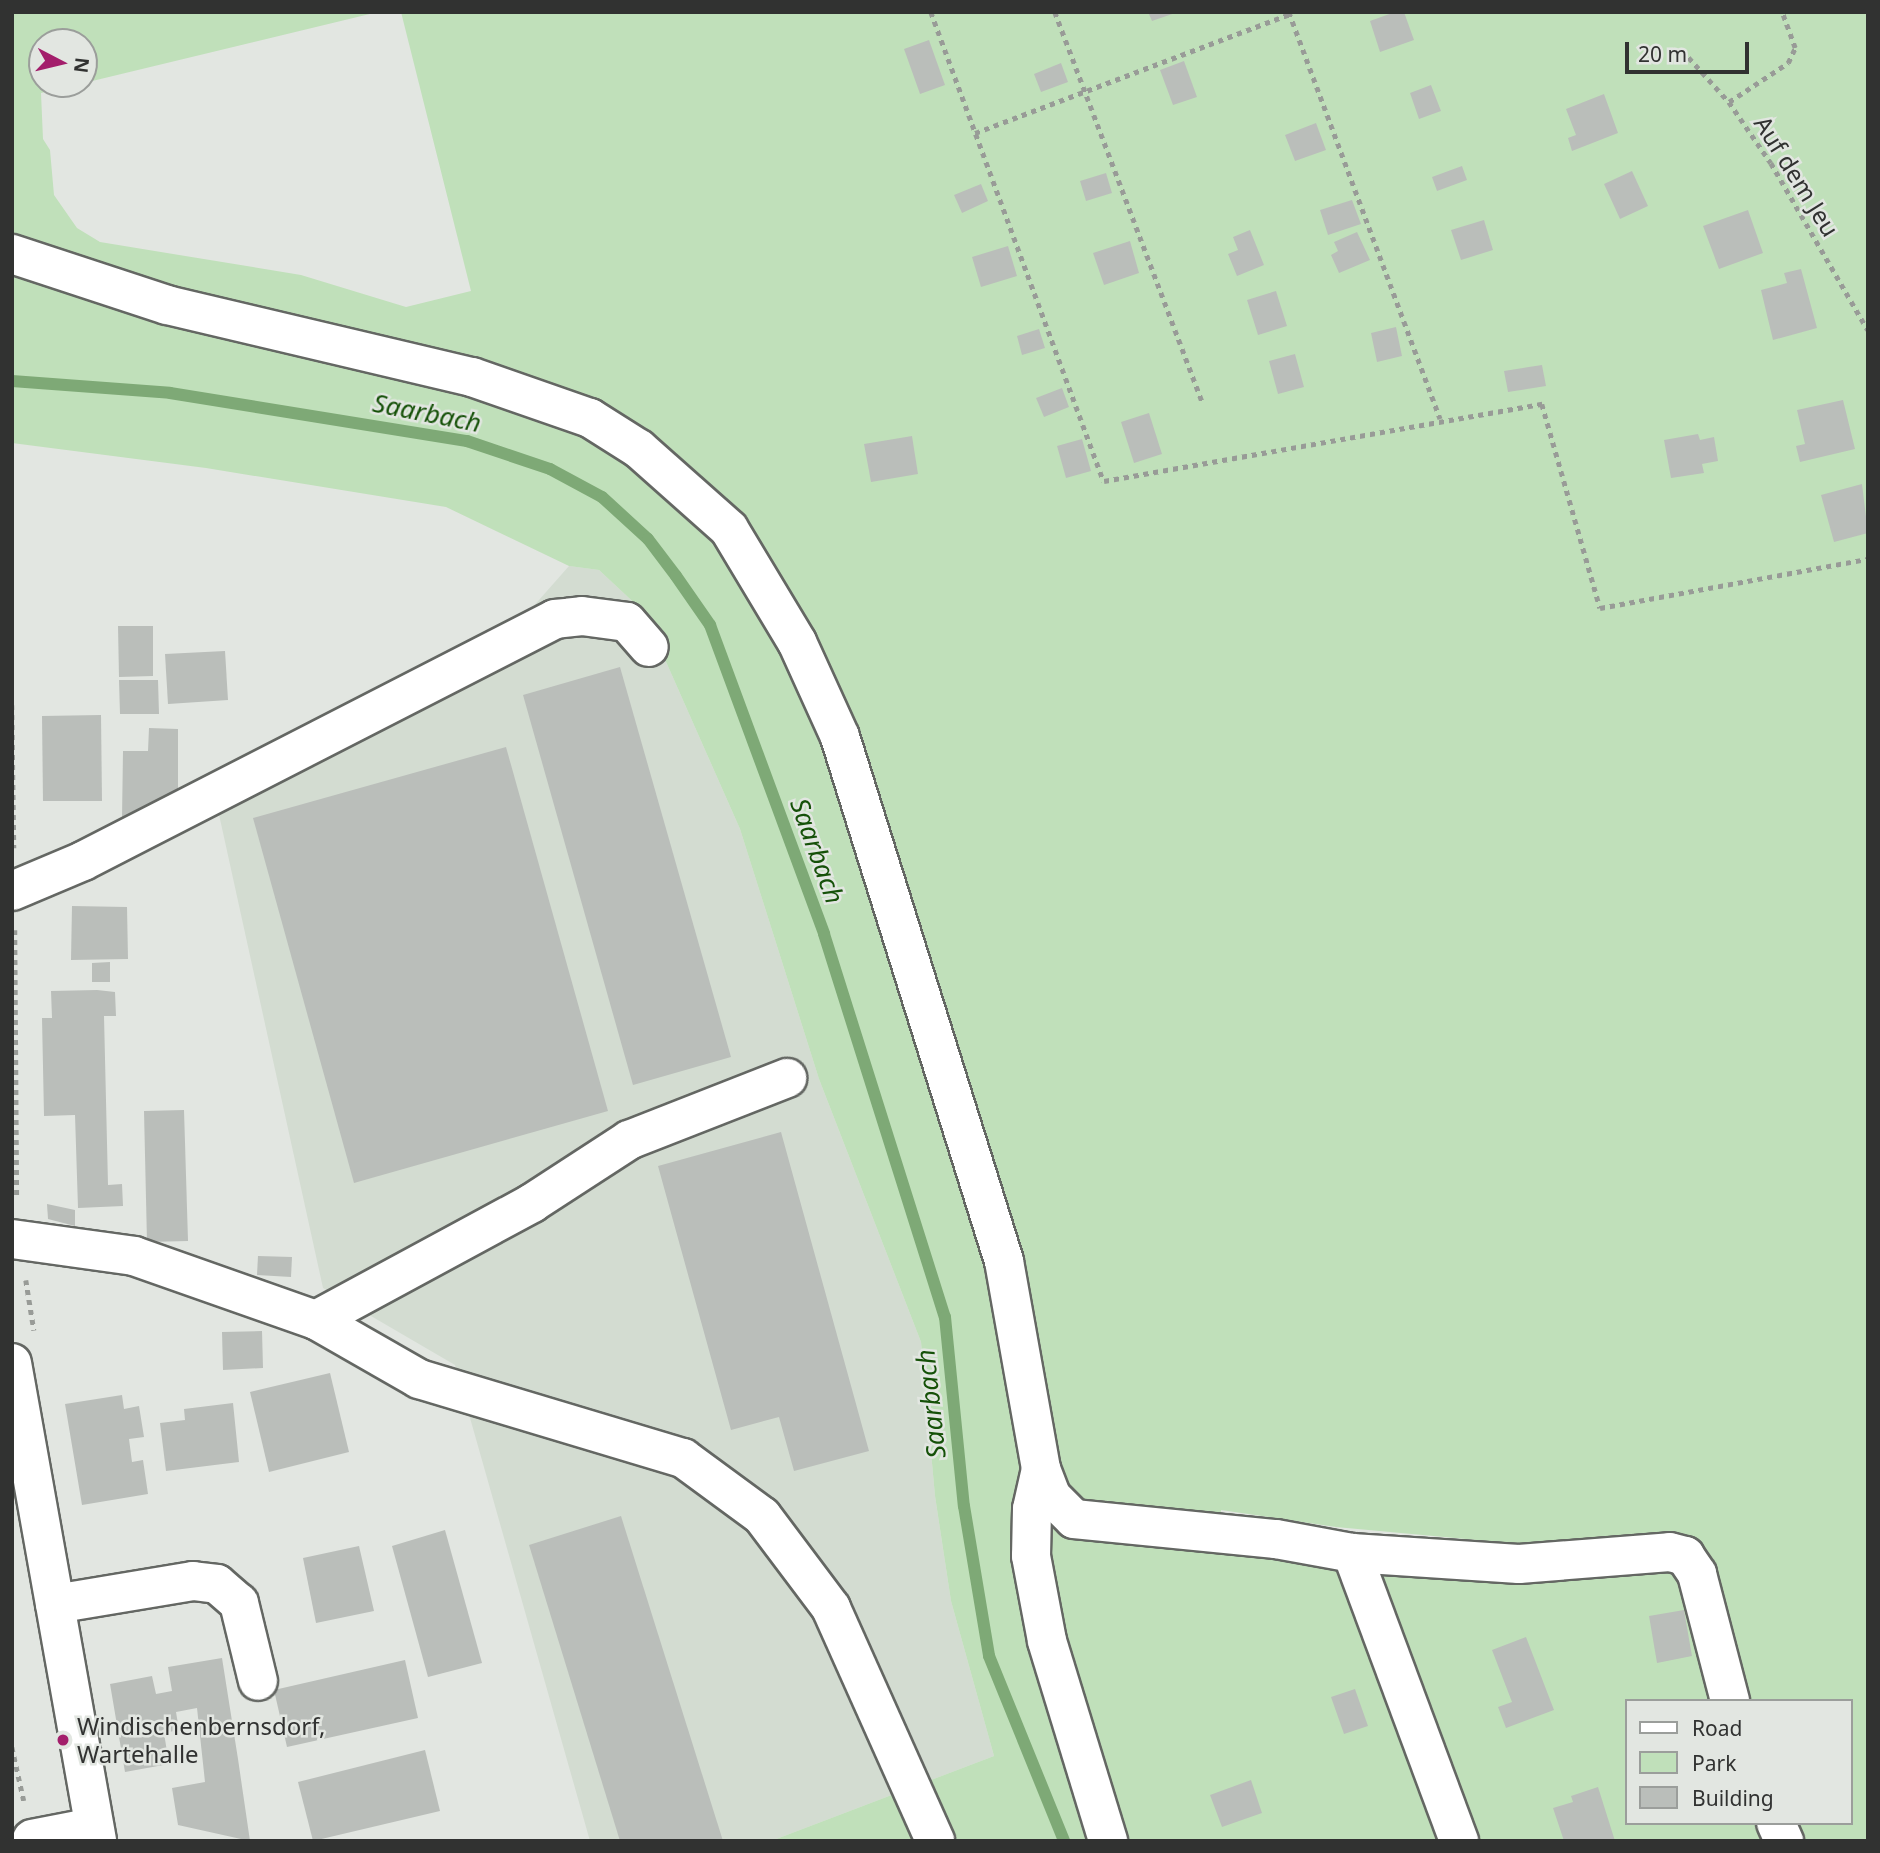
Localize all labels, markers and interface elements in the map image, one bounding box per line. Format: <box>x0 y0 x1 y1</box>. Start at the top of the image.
north arrow <box>28 28 98 98</box>
scale bar <box>1628 28 1752 72</box>
text: 20 m <box>1638 40 1687 68</box>
text: N <box>68 56 96 75</box>
street label: Auf dem Jeu <box>1749 110 1845 242</box>
water label: Saarbach <box>370 387 484 439</box>
water label: Saarbach <box>784 794 850 908</box>
water label: Saarbach <box>910 1348 952 1460</box>
legend <box>1624 1699 1852 1825</box>
place label: Windischenbernsdorf, Wartehalle <box>77 1712 325 1768</box>
text: Road <box>1692 1714 1742 1742</box>
marker: Windischenbernsdorf, Wartehalle <box>55 1732 71 1748</box>
text: Park <box>1692 1749 1736 1777</box>
text: Building <box>1692 1784 1774 1812</box>

